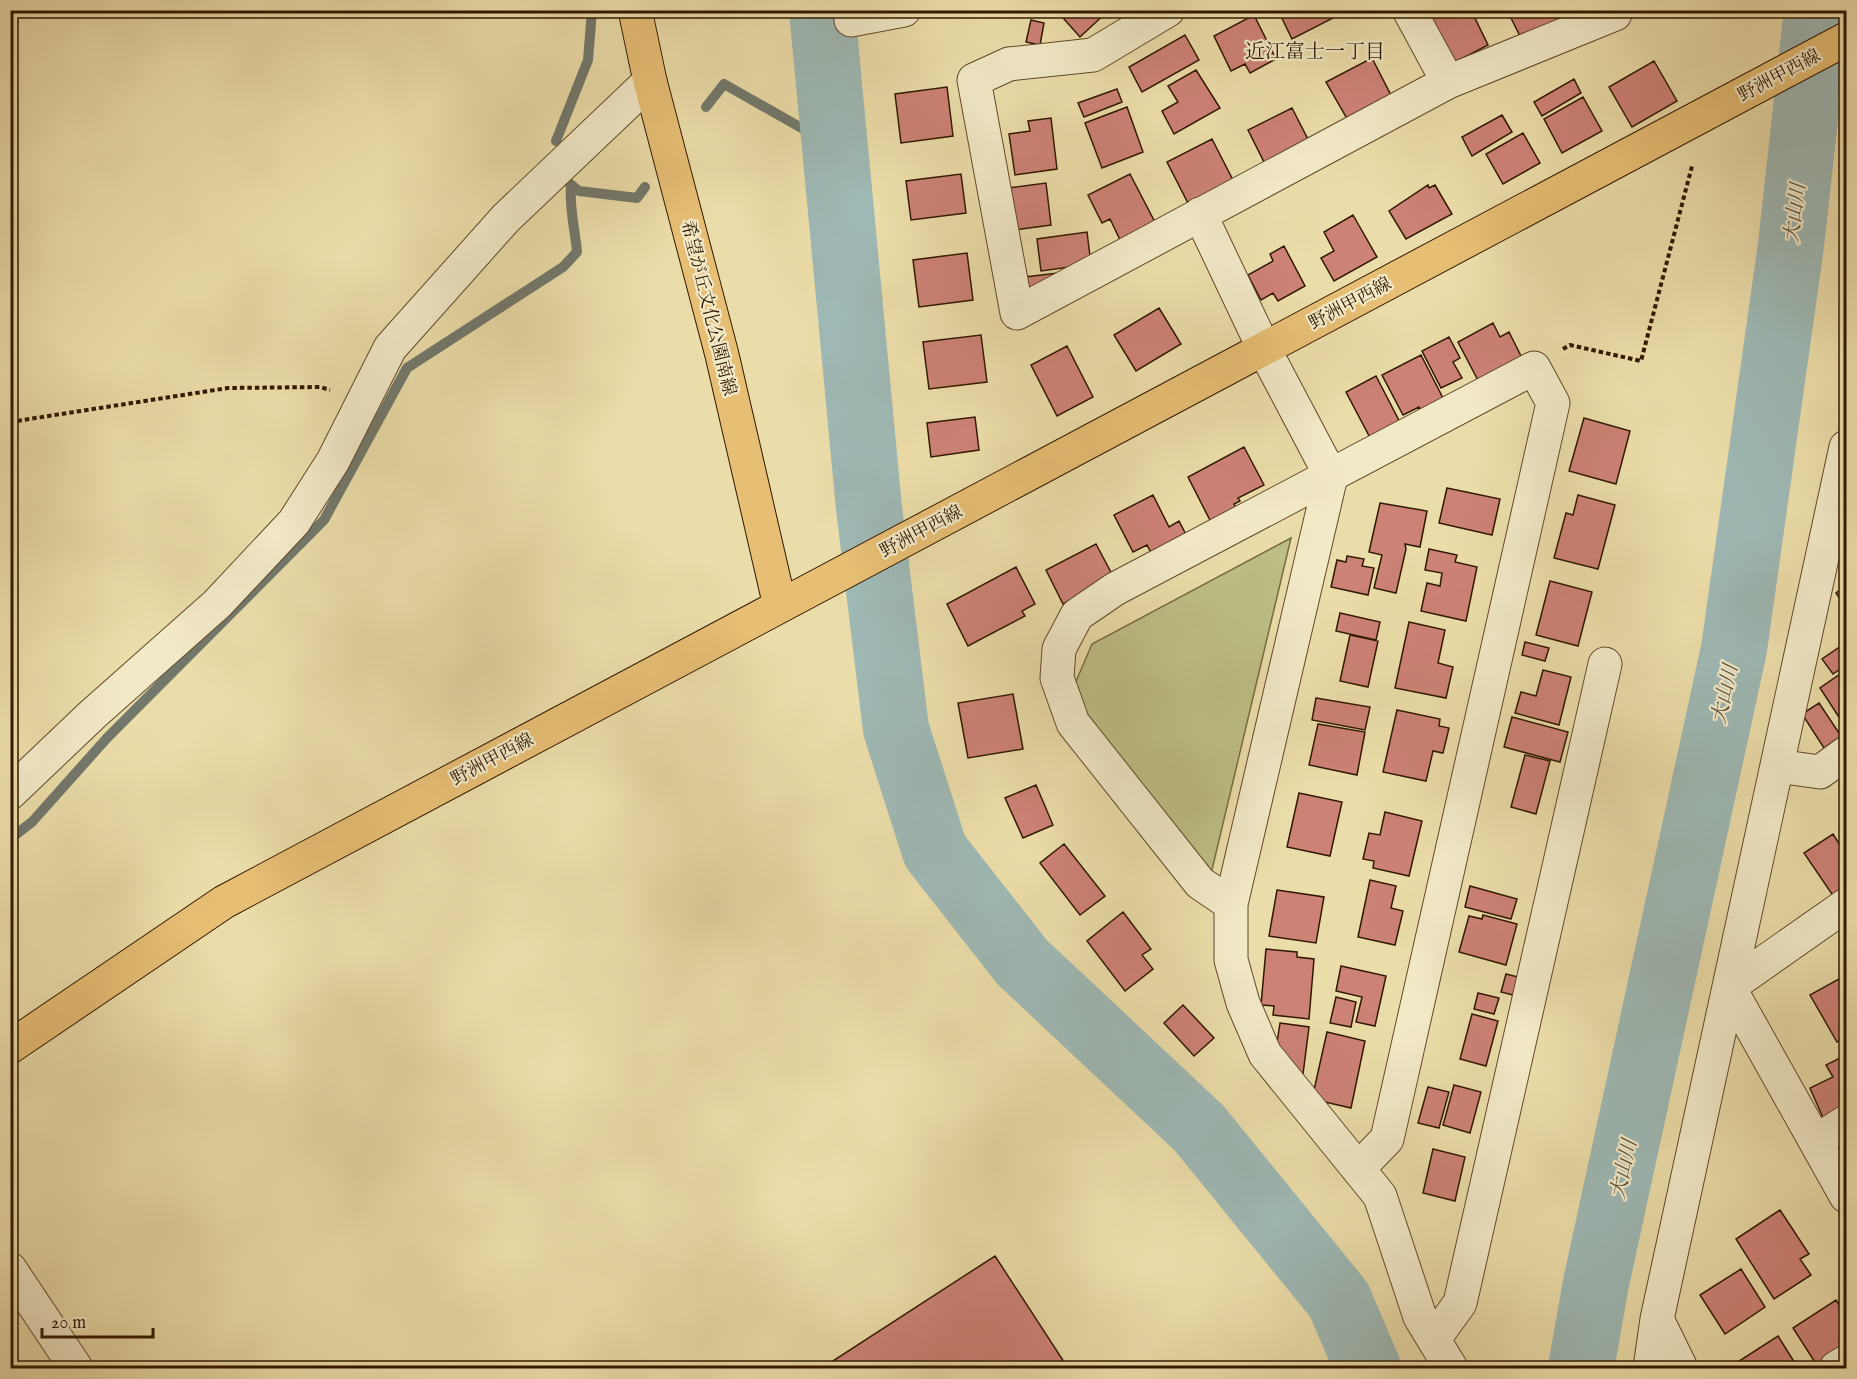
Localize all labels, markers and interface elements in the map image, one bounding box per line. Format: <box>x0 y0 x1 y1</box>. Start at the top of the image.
district label: 近江富士一丁目 <box>1245 40 1385 65</box>
street label: 野洲甲西線 <box>1735 45 1825 108</box>
water label: 大山川 <box>1779 180 1812 244</box>
street label: 希望が丘文化公園南線 <box>675 218 740 398</box>
street label: 野洲甲西線 <box>1306 273 1396 336</box>
street label: 野洲甲西線 <box>877 501 967 564</box>
water label: 大山川 <box>1707 660 1744 726</box>
street label: 野洲甲西線 <box>448 729 538 792</box>
water label: 大山川 <box>1606 1135 1643 1201</box>
scale bar <box>42 1301 153 1339</box>
text: 20 m <box>51 1312 86 1335</box>

